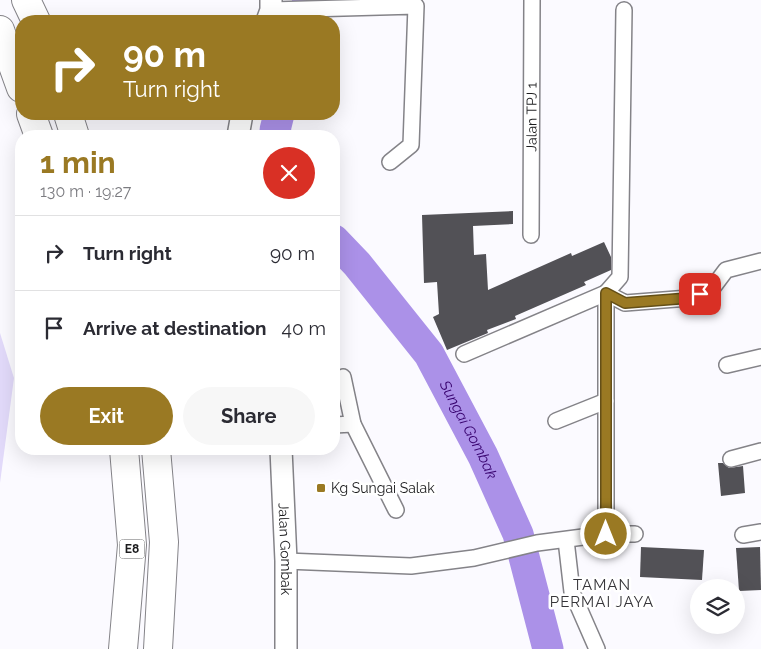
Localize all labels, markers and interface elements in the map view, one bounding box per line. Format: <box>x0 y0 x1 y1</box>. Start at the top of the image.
text: 90 m <box>123 34 206 75</box>
icon: right <box>40 35 105 100</box>
text: Turn right <box>123 76 220 102</box>
street label: Jalan TPJ 1 <box>523 82 540 152</box>
text: 1 min <box>40 145 116 180</box>
button: close <box>263 147 315 199</box>
text: 130 m · 19:27 <box>40 182 131 201</box>
icon: right <box>40 239 68 267</box>
text: Turn right <box>83 242 172 264</box>
text: 90 m <box>270 242 315 264</box>
pin <box>679 273 721 315</box>
icon: arrive <box>686 280 714 308</box>
icon: arrive <box>40 314 68 342</box>
text: Arrive at destination <box>83 317 267 339</box>
text: 40 m <box>282 317 326 339</box>
water label: Sungai Gombak <box>435 377 501 482</box>
button: Exit <box>40 387 173 445</box>
button: Share <box>183 387 315 445</box>
place label: Kg Sungai Salak <box>331 480 435 496</box>
marker: Kg Sungai Salak <box>315 482 327 494</box>
street label: Jalan Gombak <box>275 502 294 596</box>
position arrow <box>579 507 631 559</box>
road number: E8 <box>120 540 144 558</box>
district label: TAMAN PERMAI JAYA <box>550 576 654 611</box>
map controls <box>690 579 745 634</box>
button: layers <box>690 579 745 634</box>

